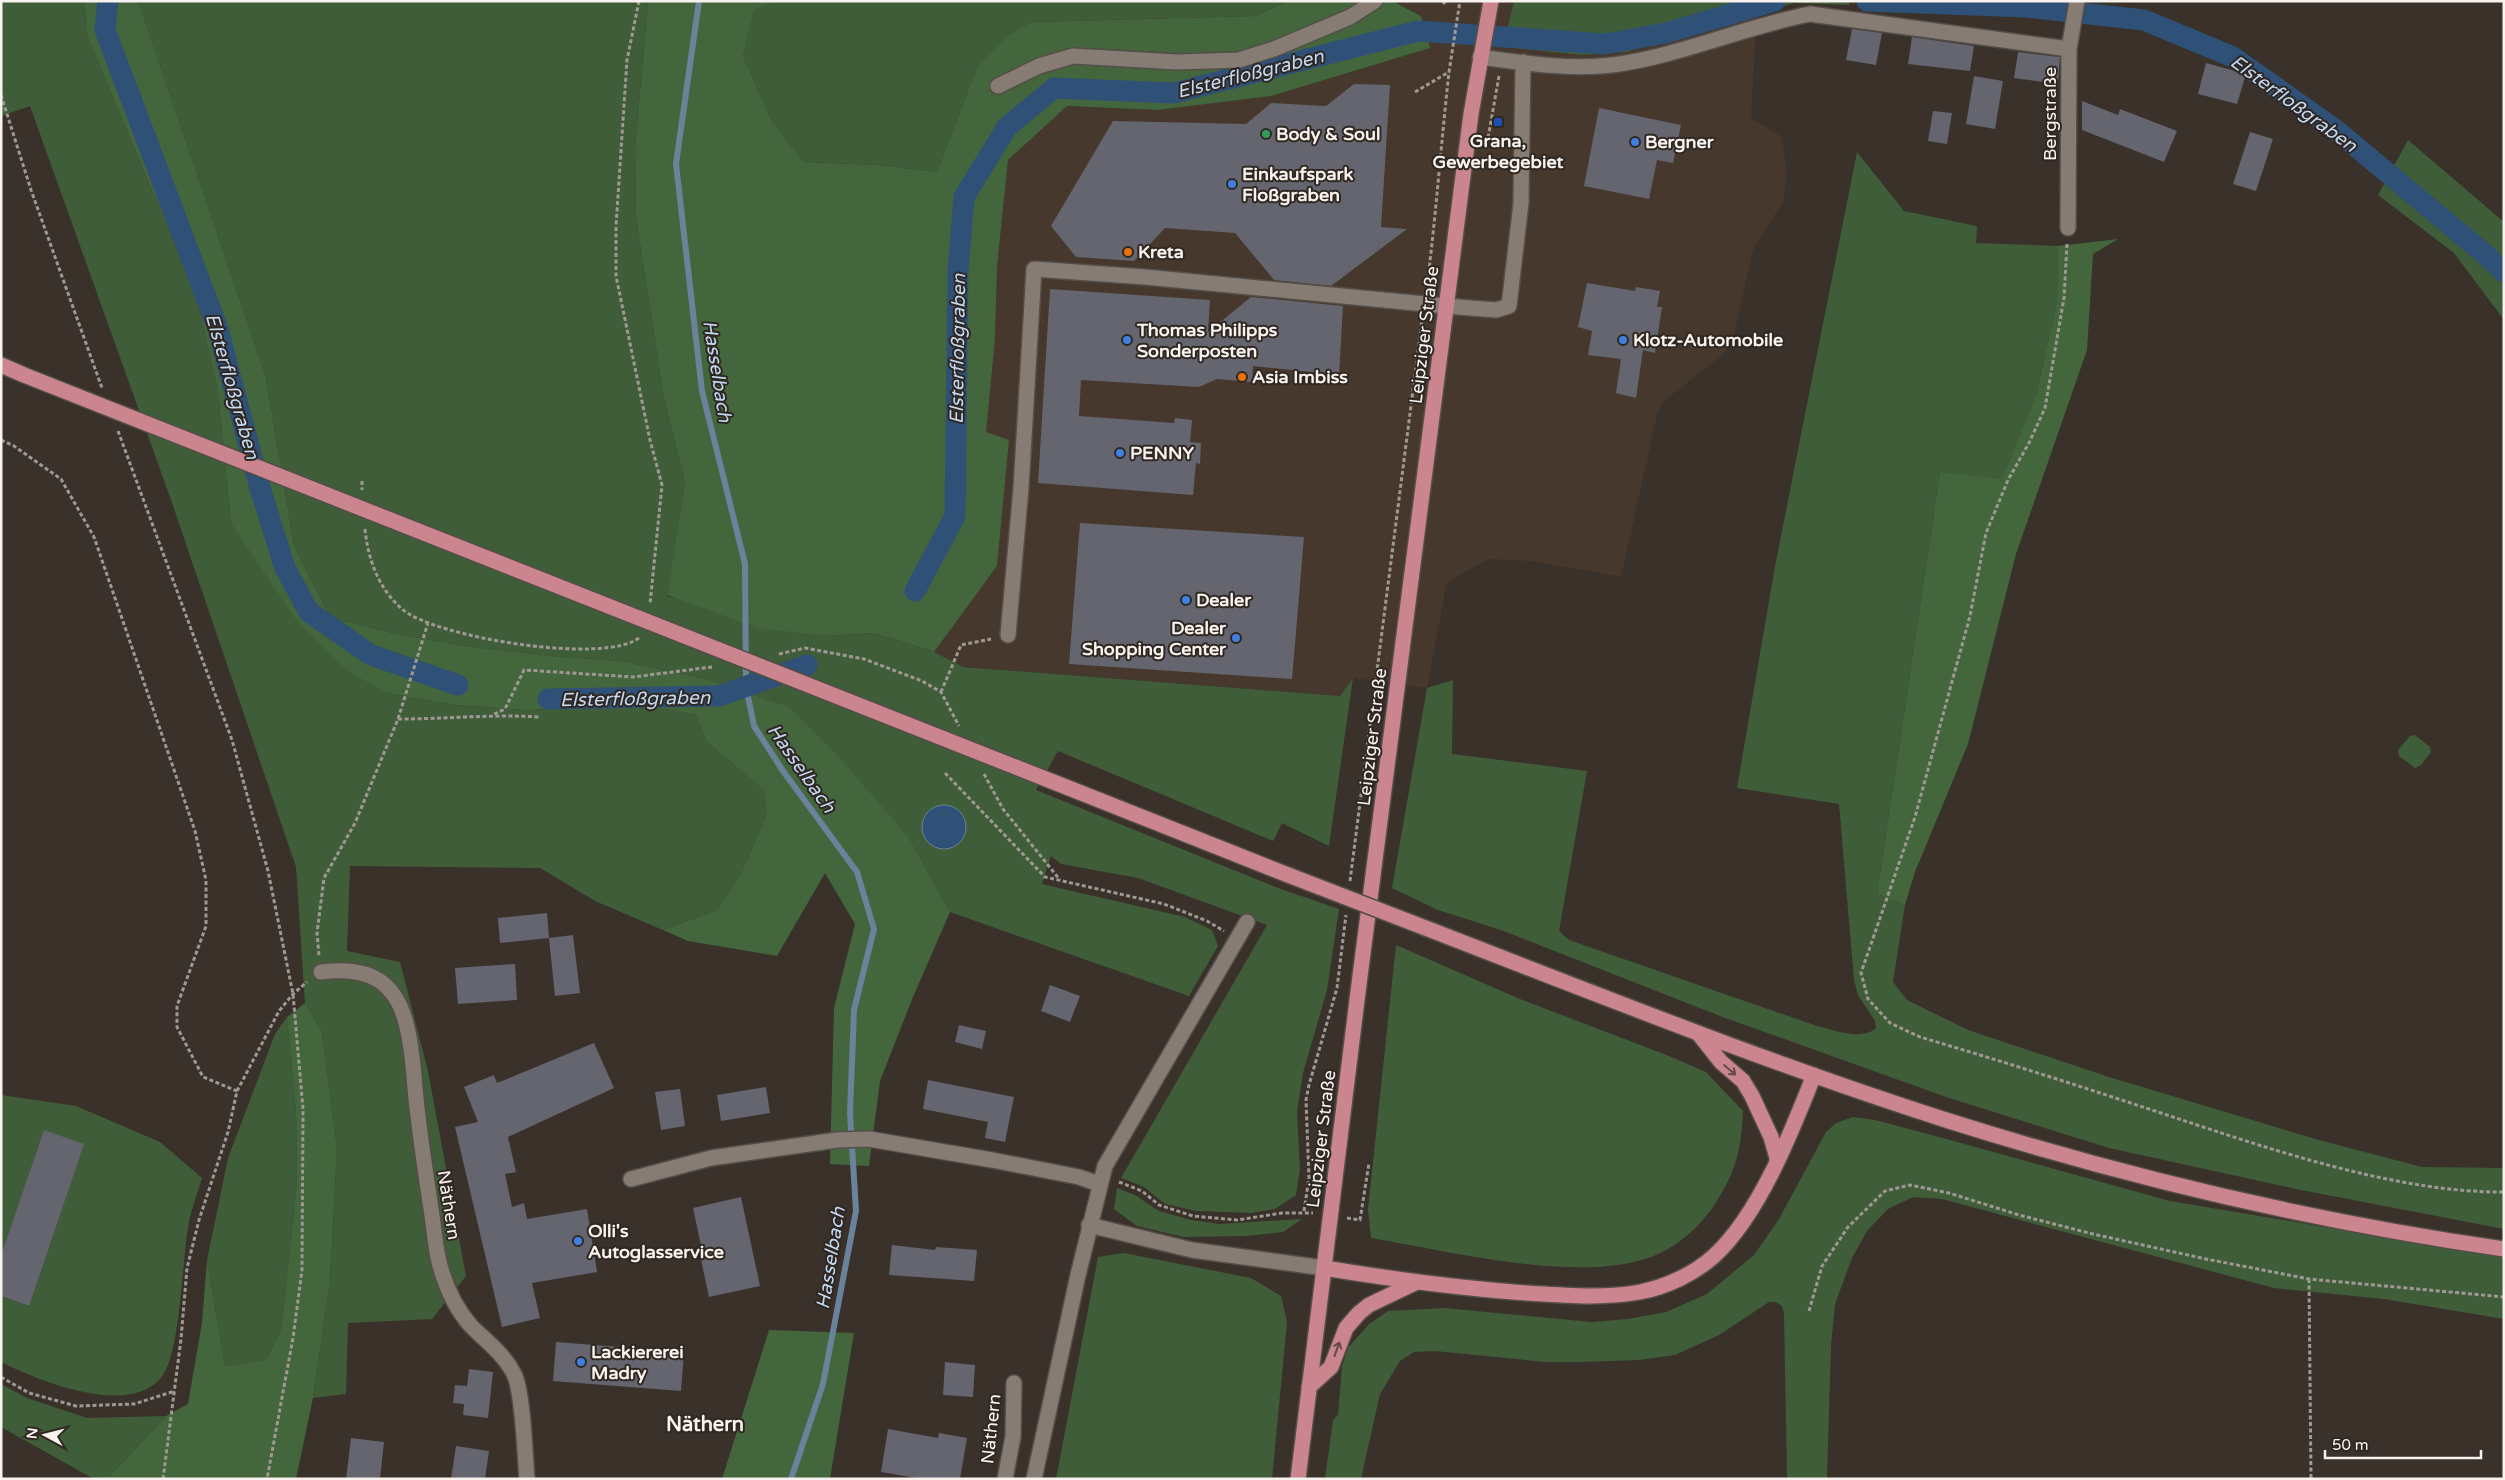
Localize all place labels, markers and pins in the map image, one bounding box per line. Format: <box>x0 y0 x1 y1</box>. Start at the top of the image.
marker: Grana, Gewerbegebiet <box>1492 116 1504 128</box>
place label: Body & Soul <box>1276 123 1380 145</box>
marker: Body & Soul <box>1260 128 1272 140</box>
place label: Grana, Gewerbegebiet <box>1433 130 1564 173</box>
place label: Bergner <box>1645 131 1715 153</box>
marker: Bergner <box>1629 136 1641 148</box>
place label: Einkaufspark Floßgraben <box>1242 163 1353 206</box>
marker: Einkaufspark Floßgraben <box>1226 178 1238 190</box>
place label: Kreta <box>1138 241 1184 263</box>
marker: Kreta <box>1122 246 1134 258</box>
place label: Thomas Philipps Sonderposten <box>1136 319 1278 362</box>
place label: Klotz-Automobile <box>1633 329 1783 351</box>
marker: Thomas Philipps Sonderposten <box>1121 334 1133 346</box>
marker: Klotz-Automobile <box>1617 334 1629 346</box>
place label: Asia Imbiss <box>1252 366 1348 388</box>
marker: Asia Imbiss <box>1236 371 1248 383</box>
place label: PENNY <box>1130 442 1194 464</box>
marker: PENNY <box>1114 447 1126 459</box>
place label: Dealer <box>1196 589 1252 611</box>
marker: Dealer <box>1180 594 1192 606</box>
place label: Dealer Shopping Center <box>1082 617 1227 660</box>
marker: Dealer Shopping Center <box>1230 632 1242 644</box>
place label: Olli's Autoglasservice <box>588 1220 724 1263</box>
marker: Olli's Autoglasservice <box>572 1235 584 1247</box>
place label: Lackiererei Madry <box>591 1341 684 1384</box>
marker: Lackiererei Madry <box>575 1356 587 1368</box>

